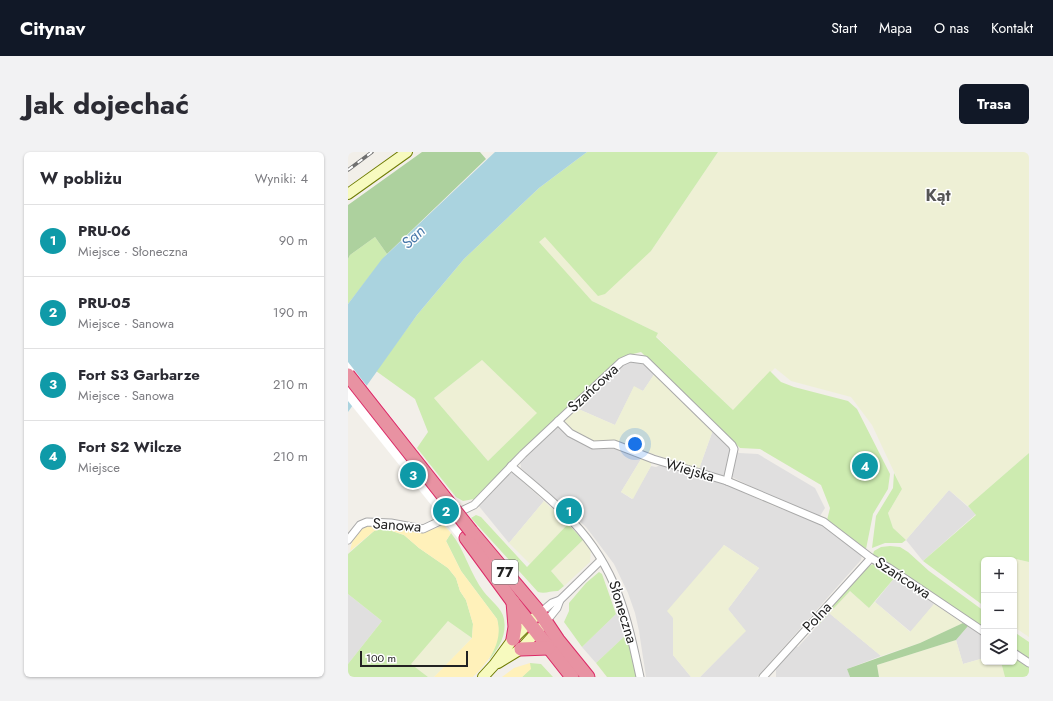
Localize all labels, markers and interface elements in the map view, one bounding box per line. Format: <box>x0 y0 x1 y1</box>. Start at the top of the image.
text: Citynav <box>20 15 86 42</box>
text: Start <box>831 18 857 38</box>
text: Mapa <box>879 18 912 38</box>
text: O nas <box>934 18 969 38</box>
text: Kontakt <box>991 18 1033 38</box>
text: Jak dojechać <box>24 84 189 125</box>
button: Trasa <box>959 84 1029 124</box>
text: W pobliżu <box>40 166 122 190</box>
text: Wyniki: 4 <box>255 169 308 188</box>
district label: Kąt <box>926 184 951 207</box>
text: PRU-06 <box>78 220 131 242</box>
water label: San <box>396 220 430 254</box>
text: 1 <box>50 231 56 250</box>
text: 90 m <box>279 231 308 250</box>
text: Miejsce · Słoneczna <box>78 242 188 261</box>
text: PRU-05 <box>78 292 131 314</box>
text: 2 <box>49 303 57 322</box>
text: 190 m <box>273 303 308 322</box>
text: Miejsce · Sanowa <box>78 314 174 333</box>
street label: Szańcowa <box>563 359 623 417</box>
text: Fort S3 Garbarze <box>78 364 200 386</box>
text: 3 <box>49 375 57 394</box>
text: 210 m <box>273 375 308 394</box>
text: Miejsce · Sanowa <box>78 386 174 405</box>
your location <box>625 434 645 454</box>
text: Fort S2 Wilcze <box>78 436 182 458</box>
text: 4 <box>48 447 58 466</box>
text: 210 m <box>273 447 308 466</box>
pin: 4 <box>852 451 878 481</box>
street label: Wiejska <box>663 453 717 487</box>
text: Miejsce <box>78 458 120 477</box>
pin: 3 <box>400 460 426 490</box>
pin: 2 <box>433 496 459 526</box>
pin: 1 <box>556 496 582 526</box>
street label: Sanowa <box>372 512 422 538</box>
street label: Szańcowa <box>871 552 935 604</box>
map controls <box>981 557 1017 665</box>
button: + <box>981 557 1017 593</box>
road number: 77 <box>492 560 518 584</box>
street label: Słoneczna <box>603 578 643 646</box>
button: − <box>981 593 1017 629</box>
street label: Polna <box>797 597 837 637</box>
button: layers <box>981 629 1017 665</box>
scale bar <box>360 649 468 668</box>
text: 100 m <box>366 650 396 666</box>

